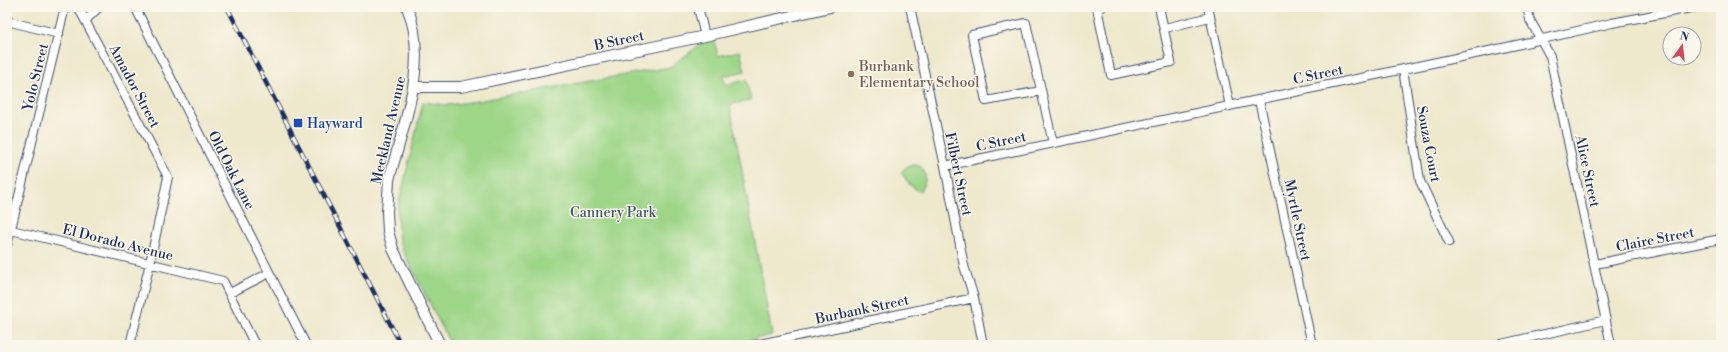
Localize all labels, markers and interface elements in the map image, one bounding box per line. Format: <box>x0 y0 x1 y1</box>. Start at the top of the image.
north arrow <box>1662 26 1702 66</box>
street label: B Street <box>592 27 646 55</box>
text: N <box>1678 29 1691 45</box>
street label: Amador Street <box>104 41 164 131</box>
street label: Yolo Street <box>19 42 53 114</box>
place label: Burbank Elementary School <box>858 58 979 92</box>
street label: C Street <box>1292 61 1345 89</box>
marker: Burbank Elementary School <box>846 69 856 79</box>
street label: Meekland Avenue <box>368 74 410 186</box>
street label: Souza Court <box>1412 104 1444 184</box>
place label: Hayward <box>307 115 363 133</box>
marker: Hayward <box>292 117 304 129</box>
street label: Old Oak Lane <box>204 128 259 213</box>
street label: C Street <box>975 128 1028 156</box>
street label: Filbert Street <box>940 131 976 218</box>
street label: Alice Street <box>1570 132 1603 209</box>
street label: Myrtle Street <box>1280 178 1314 263</box>
park label: Cannery Park <box>570 204 657 222</box>
street label: El Dorado Avenue <box>61 221 175 265</box>
street label: Claire Street <box>1615 224 1696 256</box>
street label: Burbank Street <box>813 291 911 329</box>

